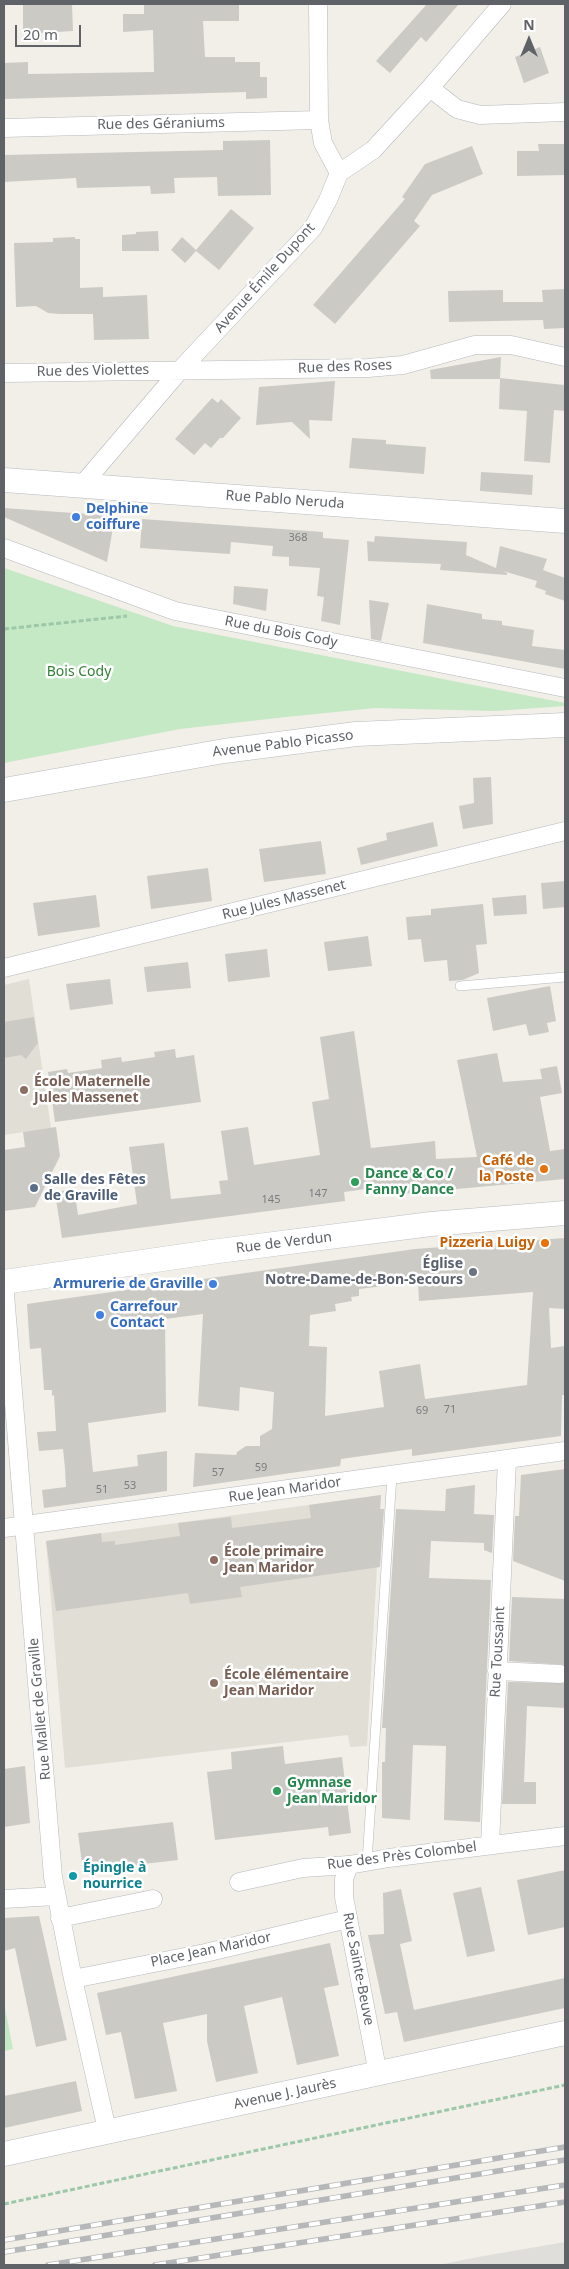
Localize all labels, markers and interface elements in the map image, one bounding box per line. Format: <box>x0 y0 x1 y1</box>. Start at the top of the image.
scale bar <box>18 15 84 47</box>
north arrow <box>504 15 554 65</box>
text: N <box>523 15 535 34</box>
text: 20 m <box>23 24 58 44</box>
street label: Rue des Géraniums <box>97 114 225 134</box>
street label: Avenue Émile Dupont <box>211 220 319 336</box>
street label: Rue des Roses <box>298 357 392 377</box>
street label: Rue des Violettes <box>37 362 149 380</box>
street label: Rue Pablo Neruda <box>225 487 345 513</box>
place label: Delphine coiffure <box>86 501 148 534</box>
marker: Delphine coiffure <box>70 511 82 523</box>
house number: 368 <box>289 531 307 545</box>
street label: Rue du Bois Cody <box>223 613 339 651</box>
park label: Bois Cody <box>47 664 111 680</box>
street label: Avenue Pablo Picasso <box>212 727 354 761</box>
street label: Rue Jules Massenet <box>221 877 347 923</box>
place label: École Maternelle Jules Massenet <box>34 1074 150 1106</box>
marker: École Maternelle Jules Massenet <box>18 1084 30 1096</box>
place label: Café de la Poste <box>479 1153 534 1186</box>
marker: Café de la Poste <box>538 1163 550 1175</box>
place label: Dance & Co / Fanny Dance <box>365 1166 454 1198</box>
place label: Salle des Fêtes de Graville <box>44 1172 146 1204</box>
marker: Dance & Co / Fanny Dance <box>349 1176 361 1188</box>
marker: Salle des Fêtes de Graville <box>28 1182 40 1194</box>
house number: 147 <box>309 1187 327 1201</box>
house number: 145 <box>262 1193 280 1207</box>
street label: Rue de Verdun <box>235 1229 333 1257</box>
place label: Pizzeria Luigy <box>440 1235 535 1251</box>
marker: Pizzeria Luigy <box>539 1237 551 1249</box>
place label: Église Notre-Dame-de-Bon-Secours <box>265 1256 463 1288</box>
marker: Église Notre-Dame-de-Bon-Secours <box>467 1266 479 1278</box>
place label: Armurerie de Graville <box>53 1276 203 1292</box>
marker: Armurerie de Graville <box>207 1278 219 1290</box>
place label: Carrefour Contact <box>110 1299 177 1331</box>
marker: Carrefour Contact <box>94 1309 106 1321</box>
house number: 71 <box>444 1403 456 1417</box>
house number: 69 <box>416 1404 428 1418</box>
house number: 59 <box>255 1461 267 1475</box>
house number: 57 <box>212 1466 224 1480</box>
street label: Rue Jean Maridor <box>228 1474 342 1506</box>
house number: 53 <box>124 1479 136 1493</box>
house number: 51 <box>96 1483 108 1497</box>
place label: École primaire Jean Maridor <box>224 1544 324 1576</box>
marker: École primaire Jean Maridor <box>208 1554 220 1566</box>
street label: Rue Toussaint <box>487 1606 509 1698</box>
street label: Rue Mallet de Graville <box>25 1637 55 1781</box>
place label: École élémentaire Jean Maridor <box>224 1667 349 1700</box>
marker: École élémentaire Jean Maridor <box>208 1677 220 1689</box>
place label: Gymnase Jean Maridor <box>287 1775 377 1808</box>
marker: Gymnase Jean Maridor <box>271 1785 283 1797</box>
street label: Rue des Près Colombel <box>326 1838 478 1874</box>
place label: Épingle à nourrice <box>83 1860 146 1892</box>
marker: Épingle à nourrice <box>67 1870 79 1882</box>
street label: Rue Sainte-Beuve <box>339 1911 377 2027</box>
street label: Place Jean Maridor <box>149 1929 273 1971</box>
street label: Avenue J. Jaurès <box>232 2075 338 2113</box>

